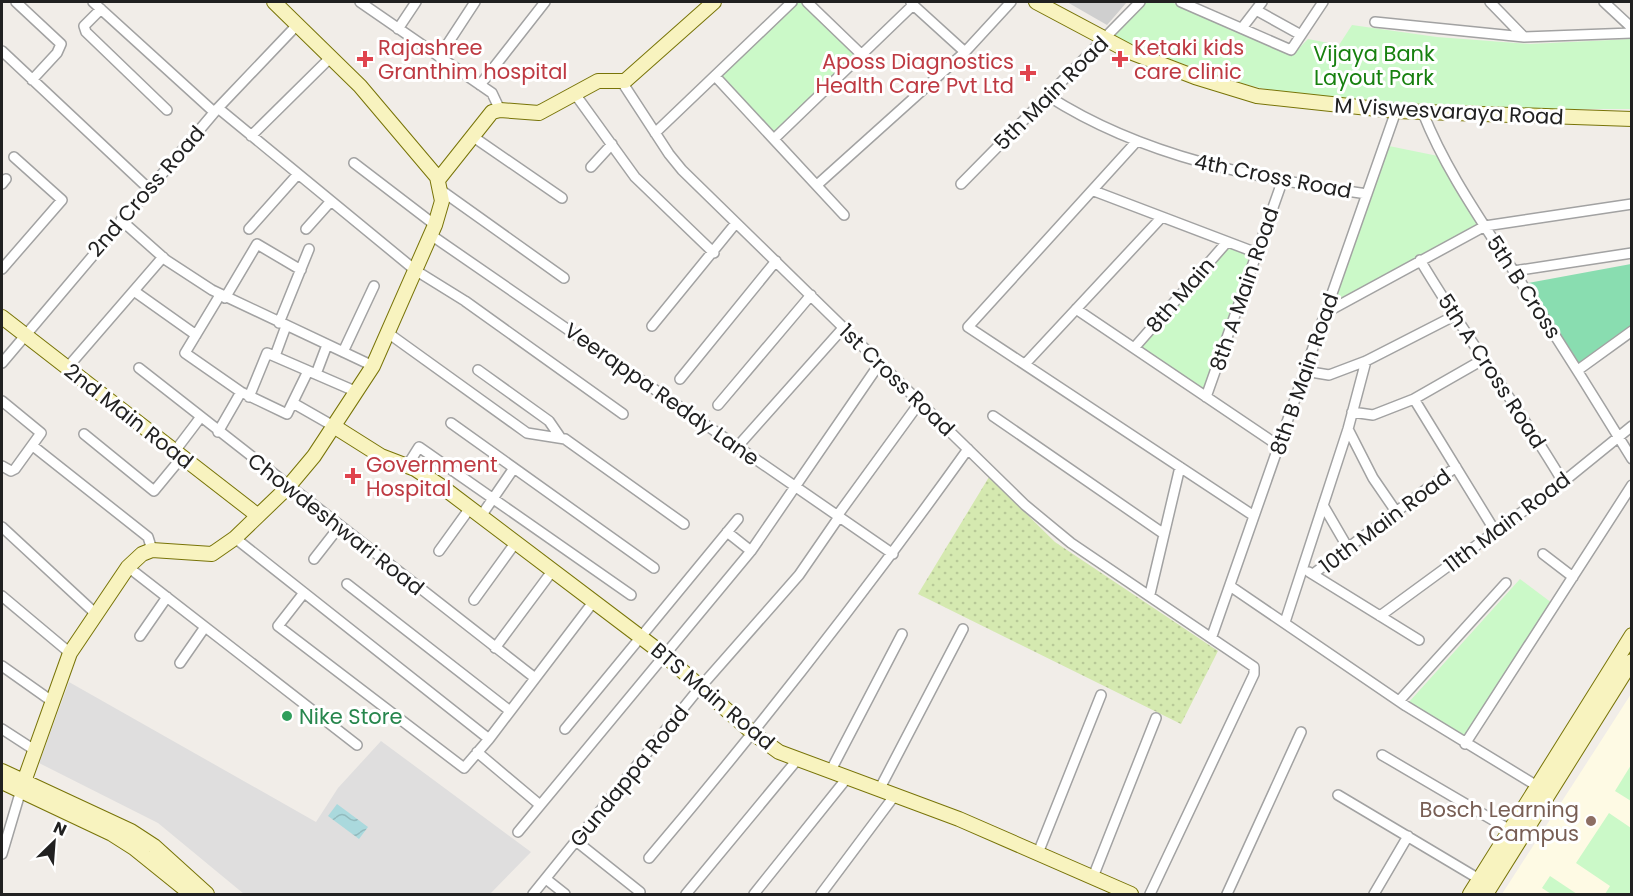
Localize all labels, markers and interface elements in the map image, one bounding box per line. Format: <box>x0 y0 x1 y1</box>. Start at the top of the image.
street label: 5th Main Road <box>987 29 1115 157</box>
place label: Rajashree Granthim hospital <box>378 33 568 86</box>
place label: Ketaki kids care clinic <box>1134 33 1244 86</box>
park label: Vijaya Bank Layout Park <box>1313 39 1435 92</box>
place label: Aposs Diagnostics Health Care Pvt Ltd <box>815 47 1014 100</box>
marker: Rajashree Granthim hospital <box>356 50 374 68</box>
marker: Ketaki kids care clinic <box>1111 50 1129 68</box>
marker: Aposs Diagnostics Health Care Pvt Ltd <box>1019 64 1037 82</box>
street label: M Viswesvaraya Road <box>1334 91 1564 131</box>
street label: 2nd Cross Road <box>81 119 211 263</box>
street label: 4th Cross Road <box>1192 147 1354 205</box>
street label: 8th A Main Road <box>1202 204 1286 374</box>
street label: 5th B Cross <box>1480 230 1568 344</box>
street label: 8th Main <box>1139 251 1221 339</box>
street label: 5th A Cross Road <box>1431 288 1553 454</box>
street label: 8th B Main Road <box>1263 289 1345 459</box>
street label: Veerappa Reddy Lane <box>559 316 765 472</box>
street label: 1st Cross Road <box>833 317 961 443</box>
street label: 2nd Main Road <box>58 356 200 476</box>
street label: Chowdeshwari Road <box>242 446 430 602</box>
place label: Government Hospital <box>366 450 498 503</box>
street label: 10th Main Road <box>1313 462 1457 580</box>
street label: 11th Main Road <box>1438 465 1576 579</box>
marker: Government Hospital <box>344 467 362 485</box>
street label: BTS Main Road <box>645 636 781 756</box>
street label: Gundappa Road <box>563 699 695 853</box>
place label: Nike Store <box>299 702 403 731</box>
marker: Nike Store <box>280 709 294 723</box>
place label: Bosch Learning Campus <box>1420 795 1579 848</box>
north arrow <box>24 812 84 872</box>
marker: Bosch Learning Campus <box>1584 814 1598 828</box>
text: N <box>50 816 70 842</box>

